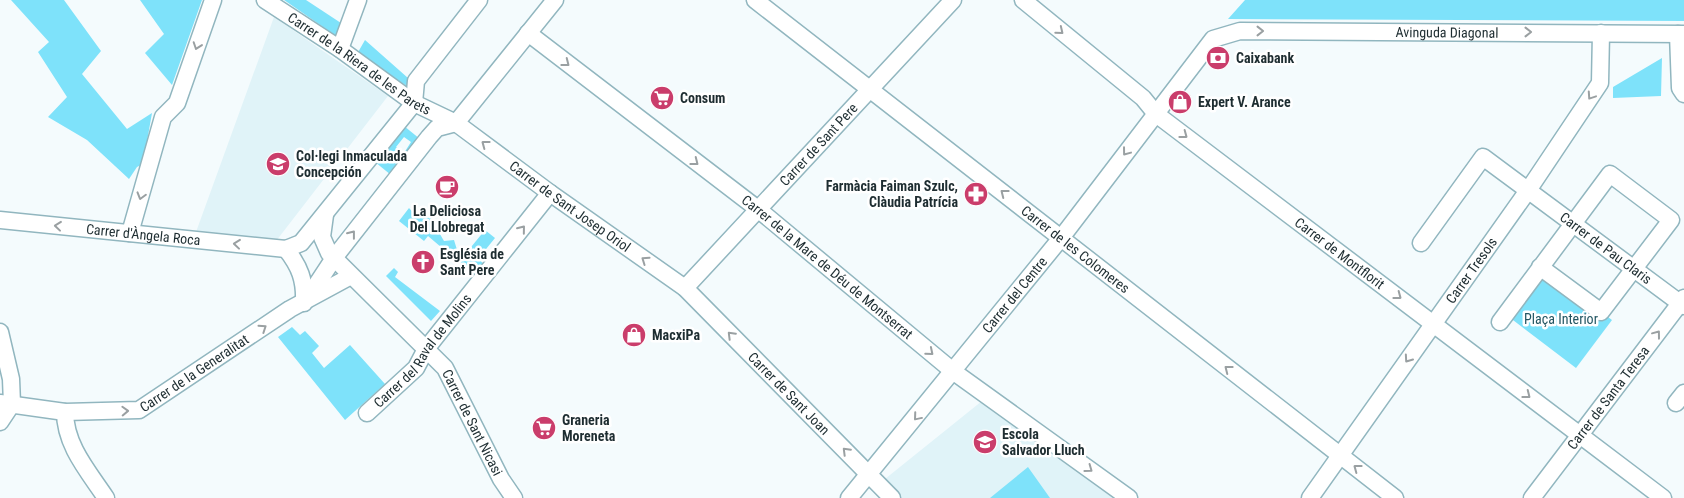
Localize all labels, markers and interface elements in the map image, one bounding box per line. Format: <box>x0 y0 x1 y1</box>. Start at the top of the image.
street label: Carrer de la Riera de les Parets <box>285 9 433 118</box>
street label: Avinguda Diagonal <box>1395 24 1498 41</box>
one-way arrow <box>1055 25 1064 34</box>
one-way arrow <box>1256 26 1264 36</box>
one-way arrow <box>1524 27 1532 37</box>
one-way arrow <box>193 41 203 50</box>
bank icon: Caixabank <box>1205 45 1231 71</box>
place label: Caixabank <box>1236 50 1294 66</box>
one-way arrow <box>561 57 570 66</box>
supermarket icon: Consum <box>649 85 675 111</box>
shop icon: Expert V. Arance <box>1167 89 1193 115</box>
place label: Consum <box>680 90 725 106</box>
one-way arrow <box>1588 91 1597 100</box>
place label: Expert V. Arance <box>1198 94 1291 110</box>
street label: Carrer de Sant Pere <box>776 100 861 189</box>
one-way arrow <box>1178 129 1188 138</box>
one-way arrow <box>482 142 491 150</box>
one-way arrow <box>1124 146 1132 155</box>
place label: Col·legi Inmaculada Concepción <box>296 148 408 180</box>
school or university icon: Col·legi Inmaculada Concepción <box>265 151 291 177</box>
one-way arrow <box>689 156 698 164</box>
street label: Carrer de Sant Josep Oriol <box>506 158 634 255</box>
cafe icon: La Deliciosa Del Llobregat <box>434 174 460 200</box>
place label: Farmàcia Faiman Szulc, Clàudia Patrícia <box>826 178 958 210</box>
pharmacy icon: Farmàcia Faiman Szulc, Clàudia Patrícia <box>963 181 989 207</box>
one-way arrow <box>136 191 146 200</box>
one-way arrow <box>1001 191 1010 199</box>
street label: Carrer de la Mare de Déu de Montserrat <box>739 192 916 342</box>
street label: Carrer de les Colomeres <box>1018 202 1133 296</box>
place label: La Deliciosa Del Llobregat <box>410 203 484 235</box>
street label: Carrer de Pau Claris <box>1557 209 1655 287</box>
street label: Carrer de Montflorit <box>1292 214 1388 292</box>
one-way arrow <box>54 221 62 232</box>
street label: Carrer d'Àngela Roca <box>85 221 201 248</box>
one-way arrow <box>516 226 524 235</box>
one-way arrow <box>347 231 355 240</box>
street label: Carrer Tresols <box>1442 234 1500 307</box>
one-way arrow <box>233 239 241 250</box>
place label: Església de Sant Pere <box>440 246 504 278</box>
church icon: Església de Sant Pere <box>410 249 436 275</box>
street label: Carrer del Centre <box>979 253 1050 336</box>
one-way arrow <box>641 257 651 266</box>
street label: Carrer del Raval de Molins <box>370 291 475 411</box>
one-way arrow <box>1392 291 1401 299</box>
park label: Plaça Interior <box>1524 311 1598 327</box>
shop icon: MacxiPa <box>621 322 647 348</box>
one-way arrow <box>257 325 267 334</box>
place label: MacxiPa <box>652 327 700 343</box>
one-way arrow <box>1651 330 1660 340</box>
street label: Carrer de la Generalitat <box>137 331 252 415</box>
one-way arrow <box>728 332 737 341</box>
street label: Carrer de Santa Teresa <box>1564 343 1653 452</box>
one-way arrow <box>925 346 934 355</box>
street label: Carrer de Sant Joan <box>745 349 833 438</box>
one-way arrow <box>1405 353 1414 362</box>
one-way arrow <box>1225 366 1234 374</box>
street label: Carrer de Sant Nicasi <box>439 367 506 478</box>
one-way arrow <box>1521 390 1530 398</box>
one-way arrow <box>121 405 129 416</box>
one-way arrow <box>913 411 922 420</box>
place label: Graneria Moreneta <box>562 412 616 444</box>
supermarket icon: Graneria Moreneta <box>531 415 557 441</box>
place label: Escola Salvador Lluch <box>1002 426 1085 458</box>
school or university icon: Escola Salvador Lluch <box>972 429 998 455</box>
one-way arrow <box>842 447 851 456</box>
one-way arrow <box>1083 463 1093 472</box>
one-way arrow <box>1354 466 1363 474</box>

